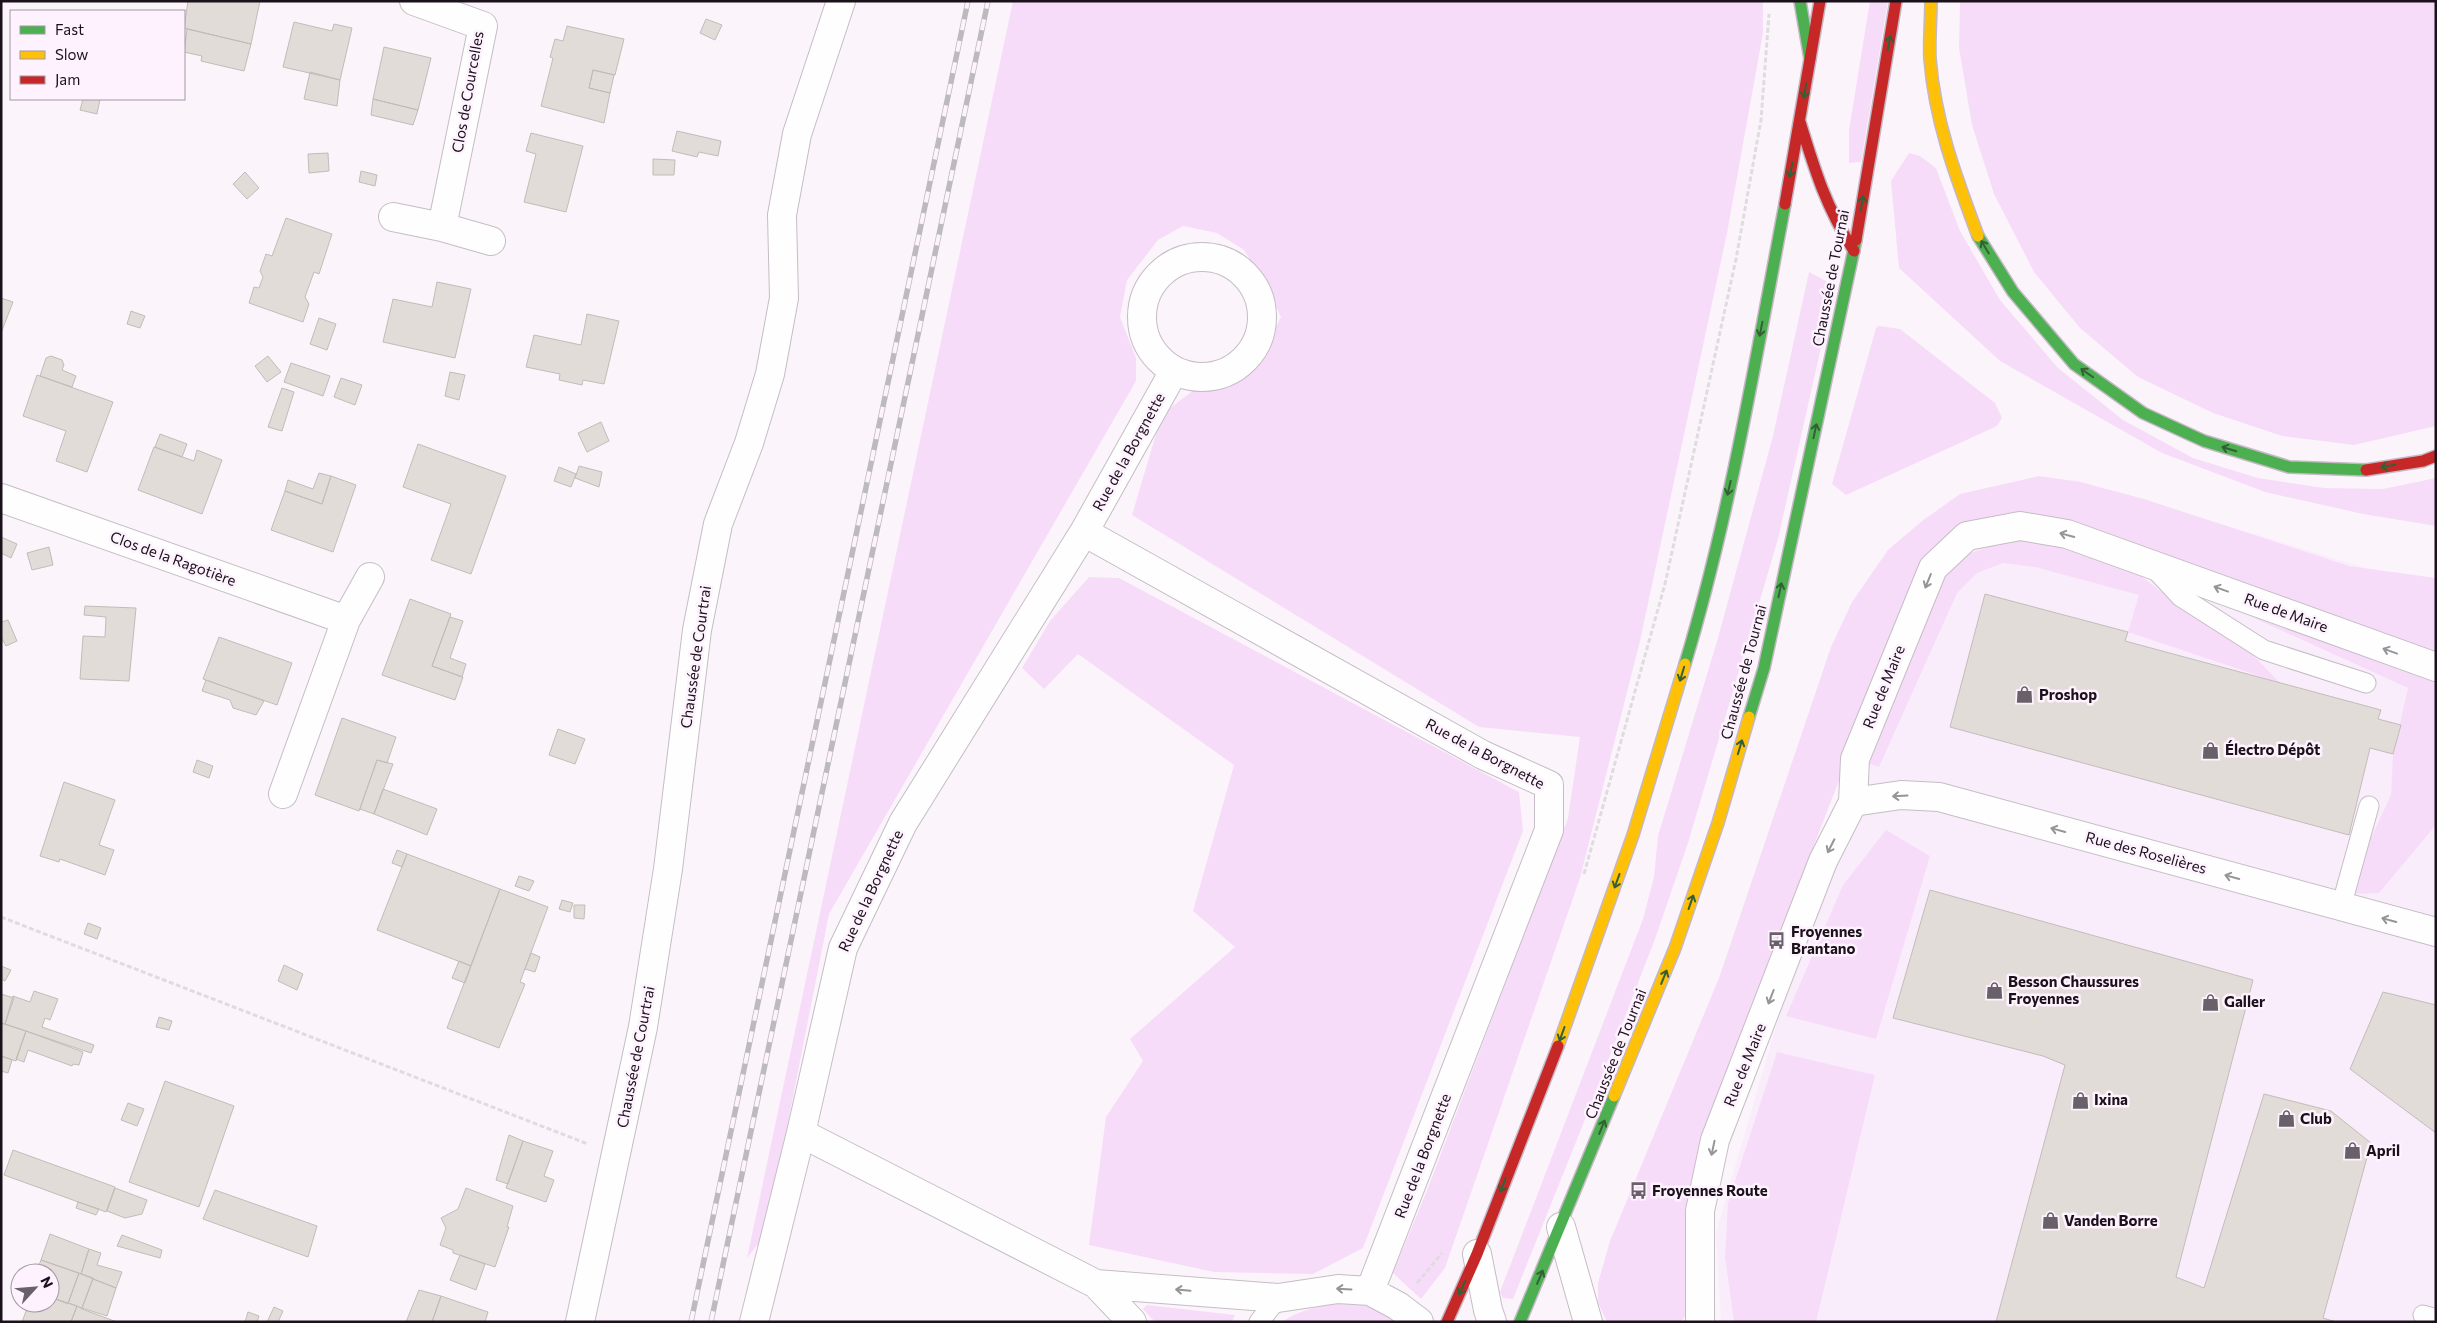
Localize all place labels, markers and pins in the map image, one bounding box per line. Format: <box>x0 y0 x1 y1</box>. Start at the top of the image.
shop icon: Proshop <box>2015 685 2035 705</box>
place label: Proshop <box>2039 685 2097 703</box>
shop icon: Électro Dépôt <box>2201 740 2221 760</box>
place label: Électro Dépôt <box>2225 740 2320 758</box>
place label: Froyennes Brantano <box>1791 922 1862 957</box>
bus stop icon: Froyennes Brantano <box>1767 931 1787 951</box>
place label: Besson Chaussures Froyennes <box>2008 972 2139 1007</box>
shop icon: Besson Chaussures Froyennes <box>1984 981 2004 1001</box>
shop icon: Galler <box>2200 992 2220 1012</box>
place label: Galler <box>2224 992 2265 1010</box>
shop icon: Ixina <box>2070 1090 2090 1110</box>
place label: Ixina <box>2094 1090 2128 1108</box>
shop icon: Club <box>2276 1109 2296 1129</box>
place label: Club <box>2300 1109 2332 1127</box>
shop icon: April <box>2342 1141 2362 1161</box>
place label: April <box>2366 1141 2400 1159</box>
bus stop icon: Froyennes Route <box>1628 1181 1648 1201</box>
place label: Froyennes Route <box>1652 1181 1768 1199</box>
shop icon: Vanden Borre <box>2040 1211 2060 1231</box>
place label: Vanden Borre <box>2064 1211 2158 1229</box>

